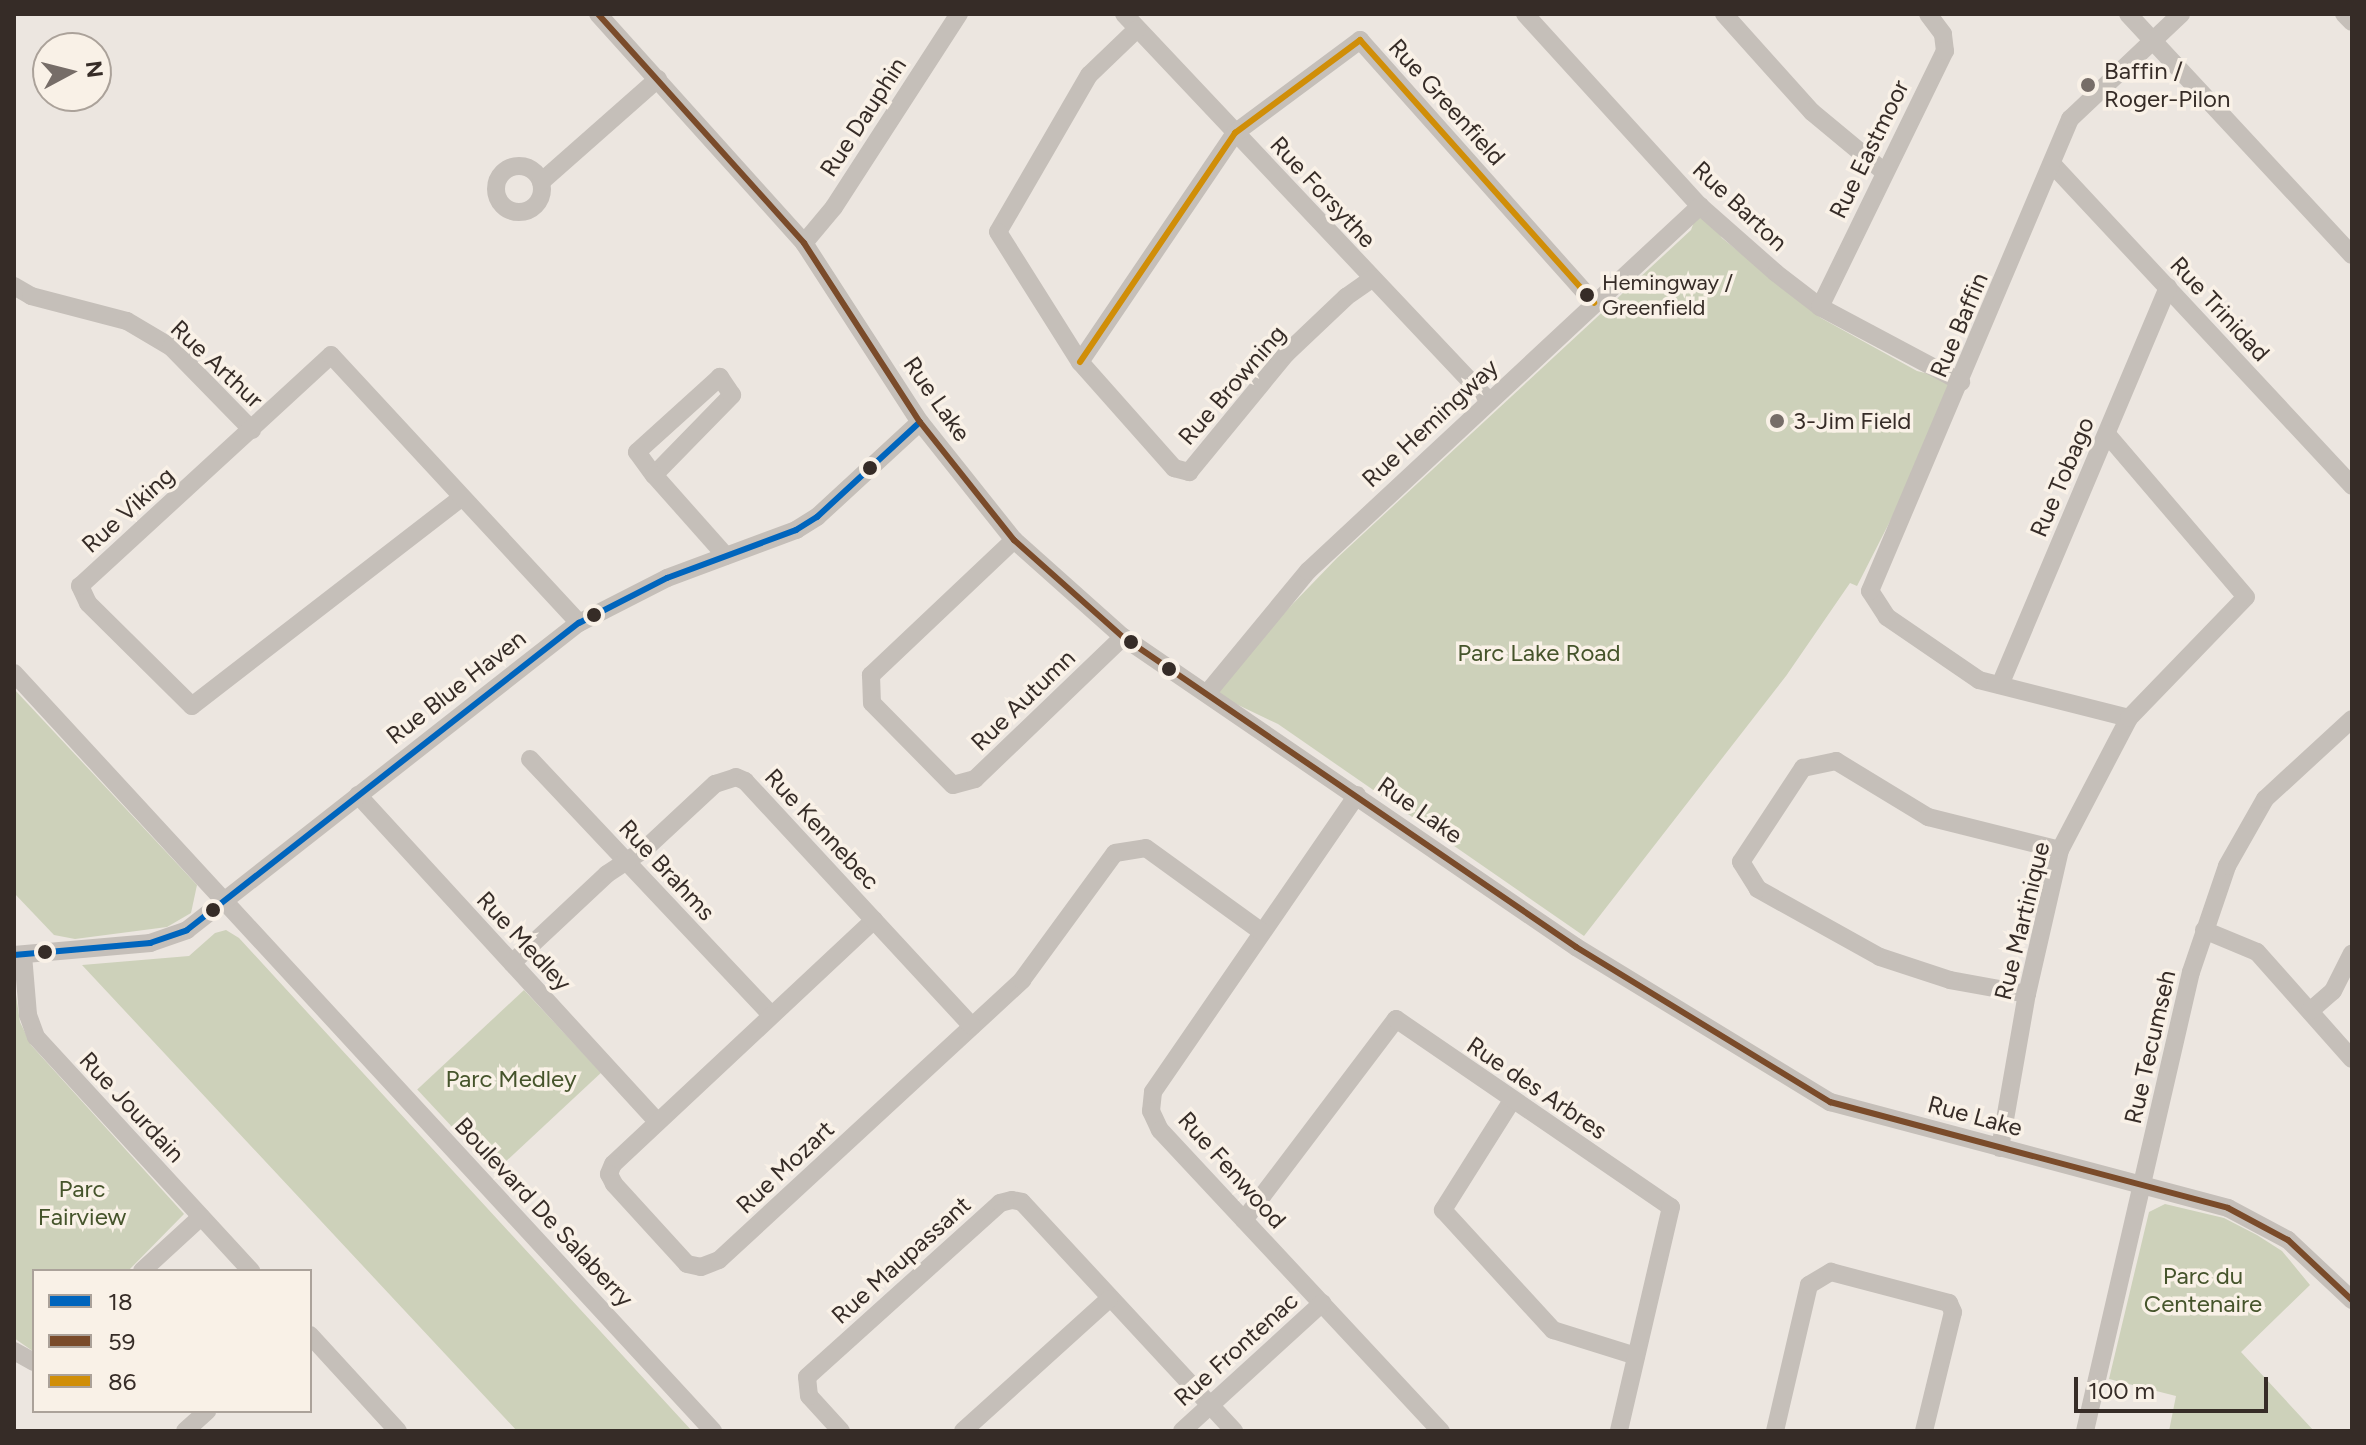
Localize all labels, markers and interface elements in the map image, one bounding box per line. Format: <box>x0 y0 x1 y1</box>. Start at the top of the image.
north arrow <box>32 32 112 112</box>
street label: Rue Greenfield <box>1383 33 1511 171</box>
street label: Rue Dauphin <box>814 52 912 182</box>
place label: Baffin / Roger-Pilon <box>2104 57 2230 113</box>
text: N <box>80 59 109 79</box>
street label: Rue Eastmoor <box>1823 75 1915 223</box>
marker: Baffin / Roger-Pilon <box>2079 76 2097 94</box>
street label: Rue Forsythe <box>1264 130 1382 254</box>
street label: Rue Barton <box>1687 155 1793 257</box>
street label: Rue Trinidad <box>2164 251 2276 367</box>
street label: Rue Baffin <box>1924 268 1994 382</box>
place label: Hemingway / Greenfield <box>1602 269 1733 320</box>
marker: Hemingway / Greenfield <box>1579 287 1595 303</box>
street label: Rue Arthur <box>165 314 269 414</box>
street label: Rue Browning <box>1172 319 1292 451</box>
street label: Rue Lake <box>897 351 977 447</box>
street label: Rue Hemingway <box>1356 353 1504 493</box>
place label: 3-Jim Field <box>1793 407 1911 435</box>
marker: 3-Jim Field <box>1768 412 1786 430</box>
street label: Rue Tobago <box>2024 413 2100 541</box>
unlabelled marker <box>862 460 878 476</box>
street label: Rue Viking <box>76 461 180 559</box>
unlabelled marker <box>586 607 602 623</box>
street label: Rue Blue Haven <box>381 624 531 750</box>
unlabelled marker <box>1123 634 1139 650</box>
park label: Parc Lake Road <box>1457 639 1621 667</box>
street label: Rue Autumn <box>965 643 1081 757</box>
unlabelled marker <box>1161 661 1177 677</box>
street label: Rue Kennebec <box>759 762 885 896</box>
street label: Rue Lake <box>1372 770 1468 850</box>
street label: Rue Brahms <box>613 814 721 926</box>
street label: Rue Martinique <box>1988 839 2056 1003</box>
street label: Rue Medley <box>471 885 577 997</box>
unlabelled marker <box>205 902 221 918</box>
unlabelled marker <box>37 944 53 960</box>
street label: Rue Tecumseh <box>2118 967 2182 1127</box>
street label: Rue des Arbres <box>1462 1031 1612 1145</box>
street label: Rue Jourdain <box>74 1046 190 1168</box>
park label: Parc Medley <box>445 1065 577 1093</box>
street label: Rue Lake <box>1925 1090 2025 1142</box>
street label: Rue Fenwood <box>1172 1106 1292 1234</box>
street label: Boulevard De Salaberry <box>449 1111 639 1313</box>
street label: Rue Mozart <box>730 1115 840 1219</box>
park label: Parc Fairview <box>38 1175 126 1231</box>
street label: Rue Maupassant <box>826 1190 976 1330</box>
park label: Parc du Centenaire <box>2144 1262 2262 1318</box>
legend <box>32 1269 312 1413</box>
street label: Rue Frontenac <box>1168 1286 1304 1412</box>
text: 18 <box>108 1287 133 1316</box>
text: 59 <box>108 1327 135 1356</box>
scale bar <box>2078 1361 2272 1411</box>
text: 86 <box>108 1367 136 1396</box>
text: 100 m <box>2088 1376 2155 1405</box>

